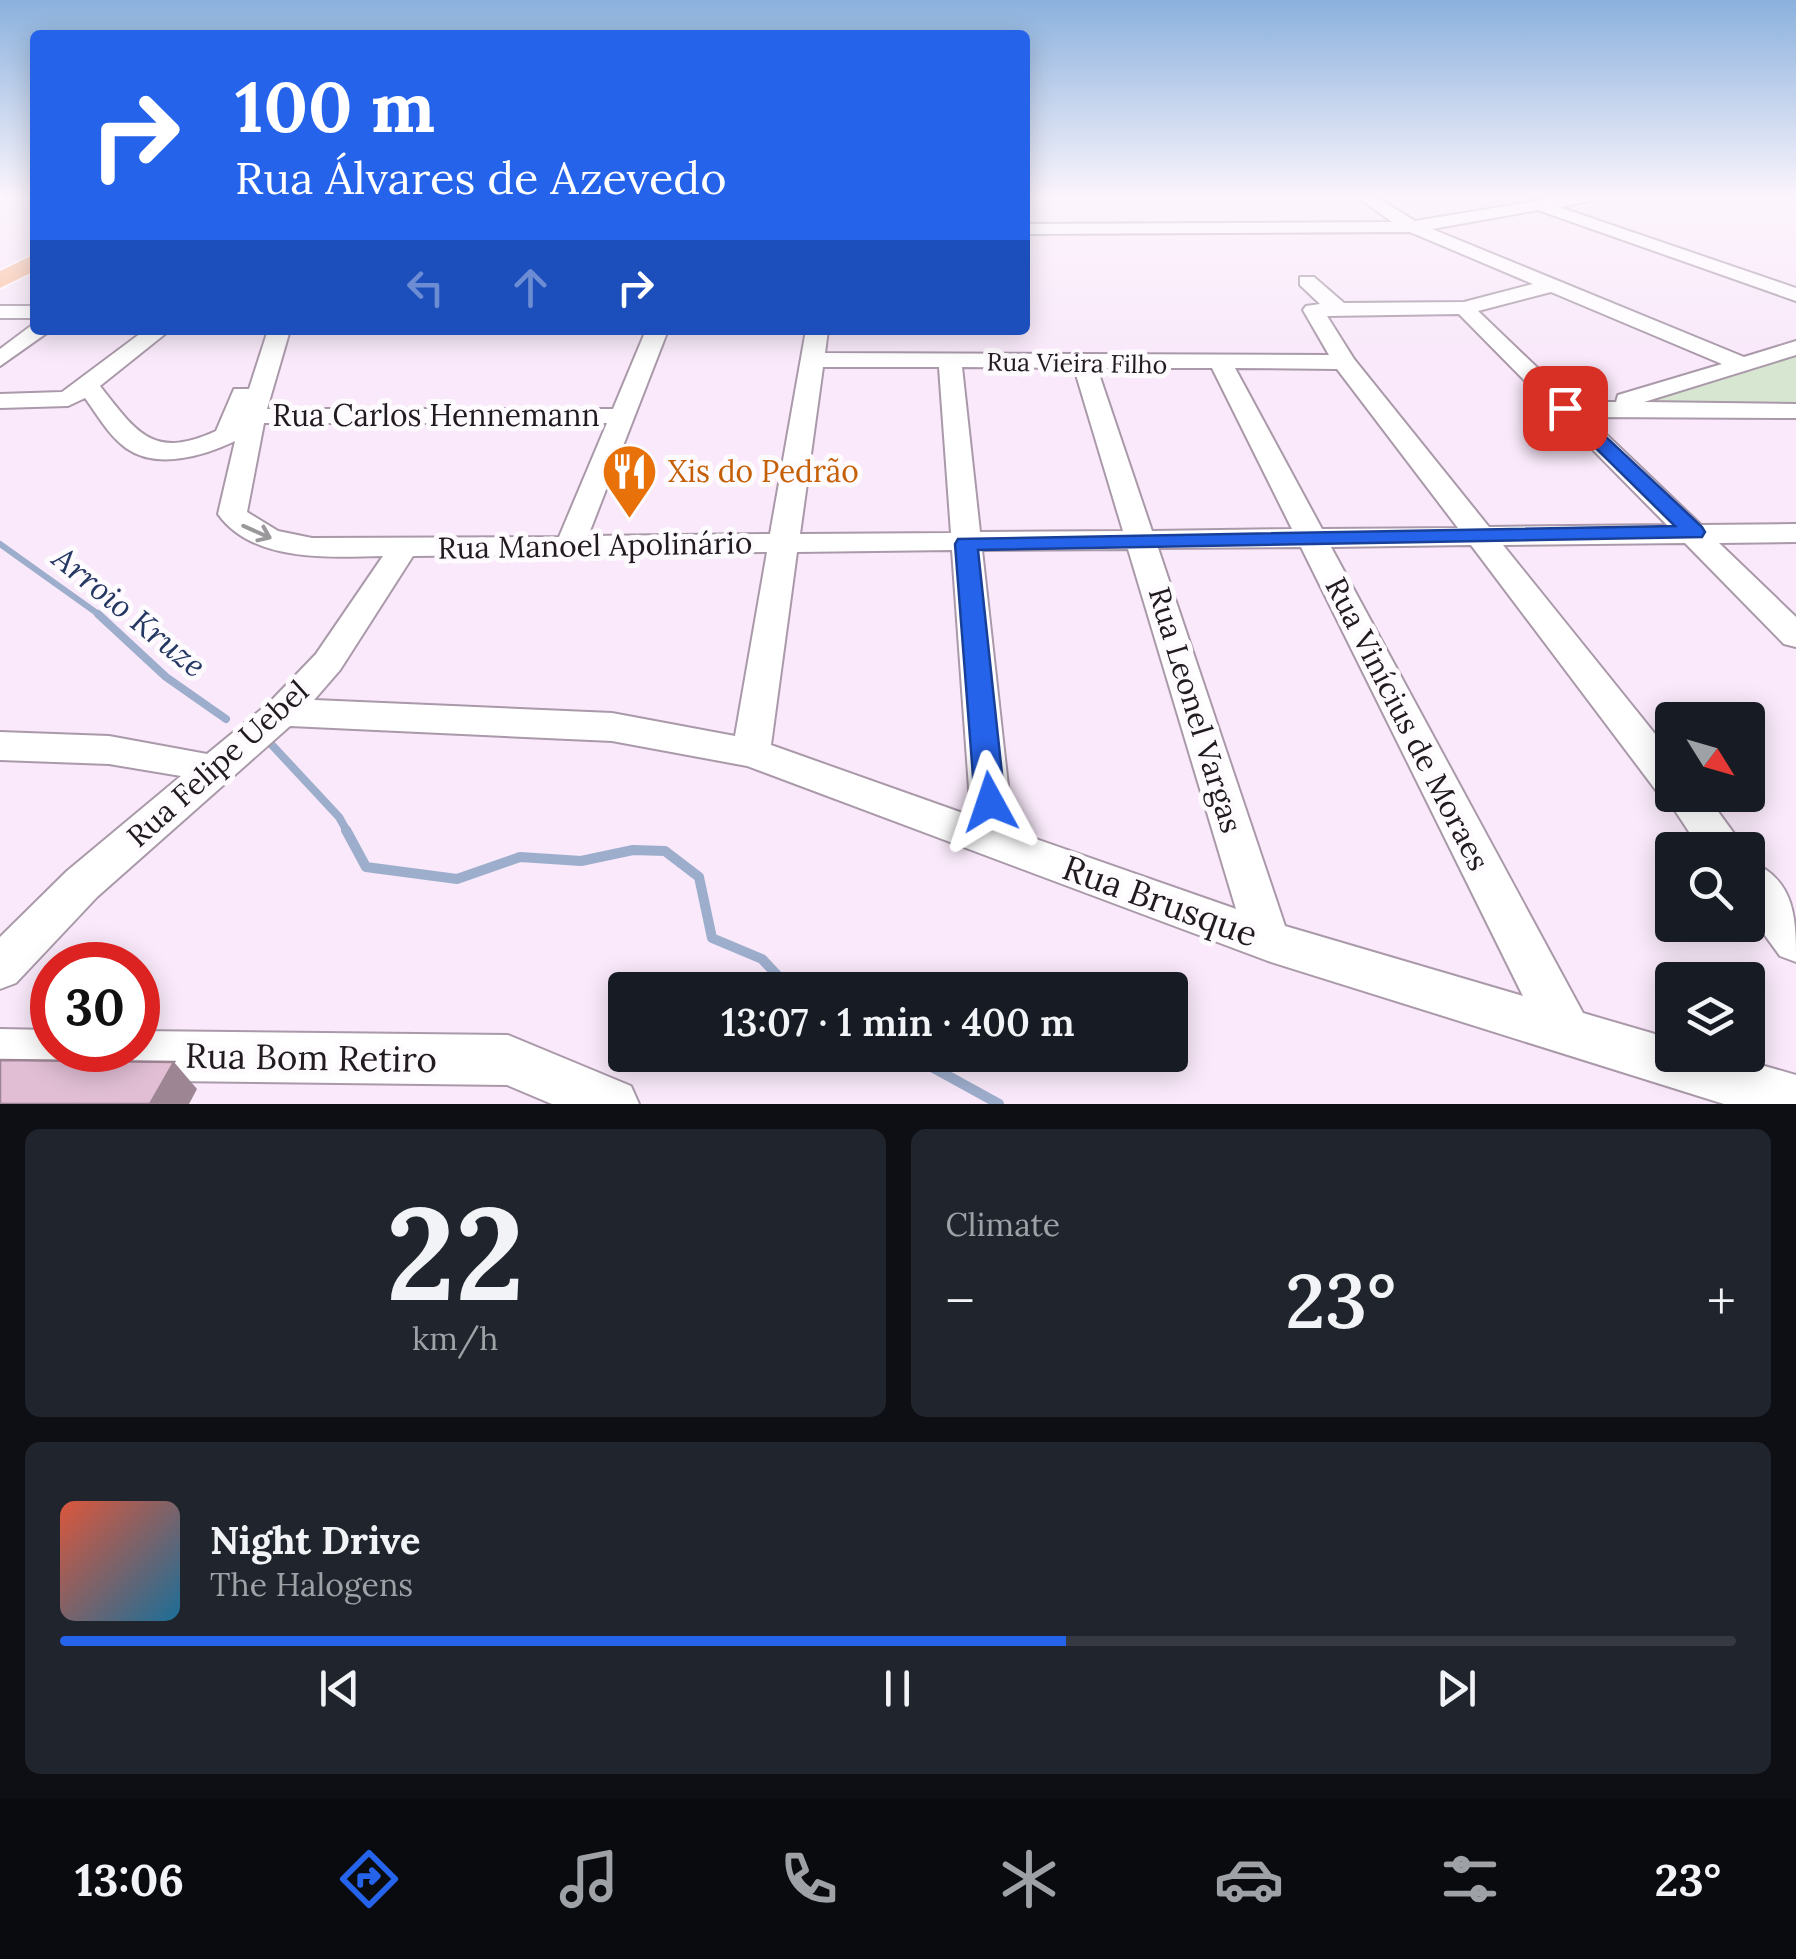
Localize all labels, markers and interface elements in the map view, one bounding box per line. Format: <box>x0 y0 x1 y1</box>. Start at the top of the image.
text: 100 m <box>235 62 435 151</box>
icon: right <box>70 70 200 200</box>
text: Rua Álvares de Azevedo <box>235 149 727 206</box>
icon: left <box>398 260 453 315</box>
icon: ahead <box>503 260 558 315</box>
icon: right <box>608 260 663 315</box>
street label: Rua Vieira Filho <box>986 345 1168 381</box>
pin <box>1523 366 1608 451</box>
icon: arrive <box>1538 381 1593 436</box>
street label: Rua Carlos Hennemann <box>272 396 600 434</box>
restaurant icon: Xis do Pedrão <box>599 442 659 521</box>
place label: Xis do Pedrão <box>668 452 859 490</box>
street label: Rua Manoel Apolinário <box>437 523 753 567</box>
one-way arrow <box>241 524 272 542</box>
water label: Arroio Kruze <box>43 537 214 686</box>
street label: Rua Vinícius de Moraes <box>1317 571 1498 876</box>
street label: Rua Leonel Vargas <box>1140 582 1251 837</box>
street label: Rua Felipe Uebel <box>119 672 316 855</box>
north arrow <box>1655 702 1765 812</box>
map controls <box>1655 702 1765 1072</box>
position arrow <box>938 750 1042 854</box>
button: search <box>1655 832 1765 942</box>
street label: Rua Brusque <box>1057 845 1264 957</box>
speed limit sign: 30 <box>30 942 160 1072</box>
button: layers <box>1655 962 1765 1072</box>
text: 13:07 · 1 min · 400 m <box>721 998 1075 1046</box>
street label: Rua Bom Retiro <box>185 1033 437 1082</box>
text: 22 <box>386 1169 525 1336</box>
text: Climate <box>946 1204 1060 1245</box>
text: 23° <box>1285 1253 1396 1349</box>
text: − <box>946 1266 975 1336</box>
text: + <box>1707 1266 1736 1336</box>
text: km/h <box>412 1318 498 1359</box>
text: Night Drive <box>210 1516 421 1564</box>
text: The Halogens <box>210 1564 413 1605</box>
icon: previous <box>312 1661 367 1716</box>
icon: pause <box>870 1661 925 1716</box>
icon: next <box>1429 1661 1484 1716</box>
icon: directions <box>334 1844 404 1914</box>
icon: music <box>554 1844 624 1914</box>
icon: phone <box>774 1844 844 1914</box>
icon: climate <box>994 1844 1064 1914</box>
icon: car <box>1214 1844 1284 1914</box>
icon: filters <box>1435 1844 1505 1914</box>
text: 13:06 <box>75 1851 184 1908</box>
text: 23° <box>1655 1851 1721 1908</box>

